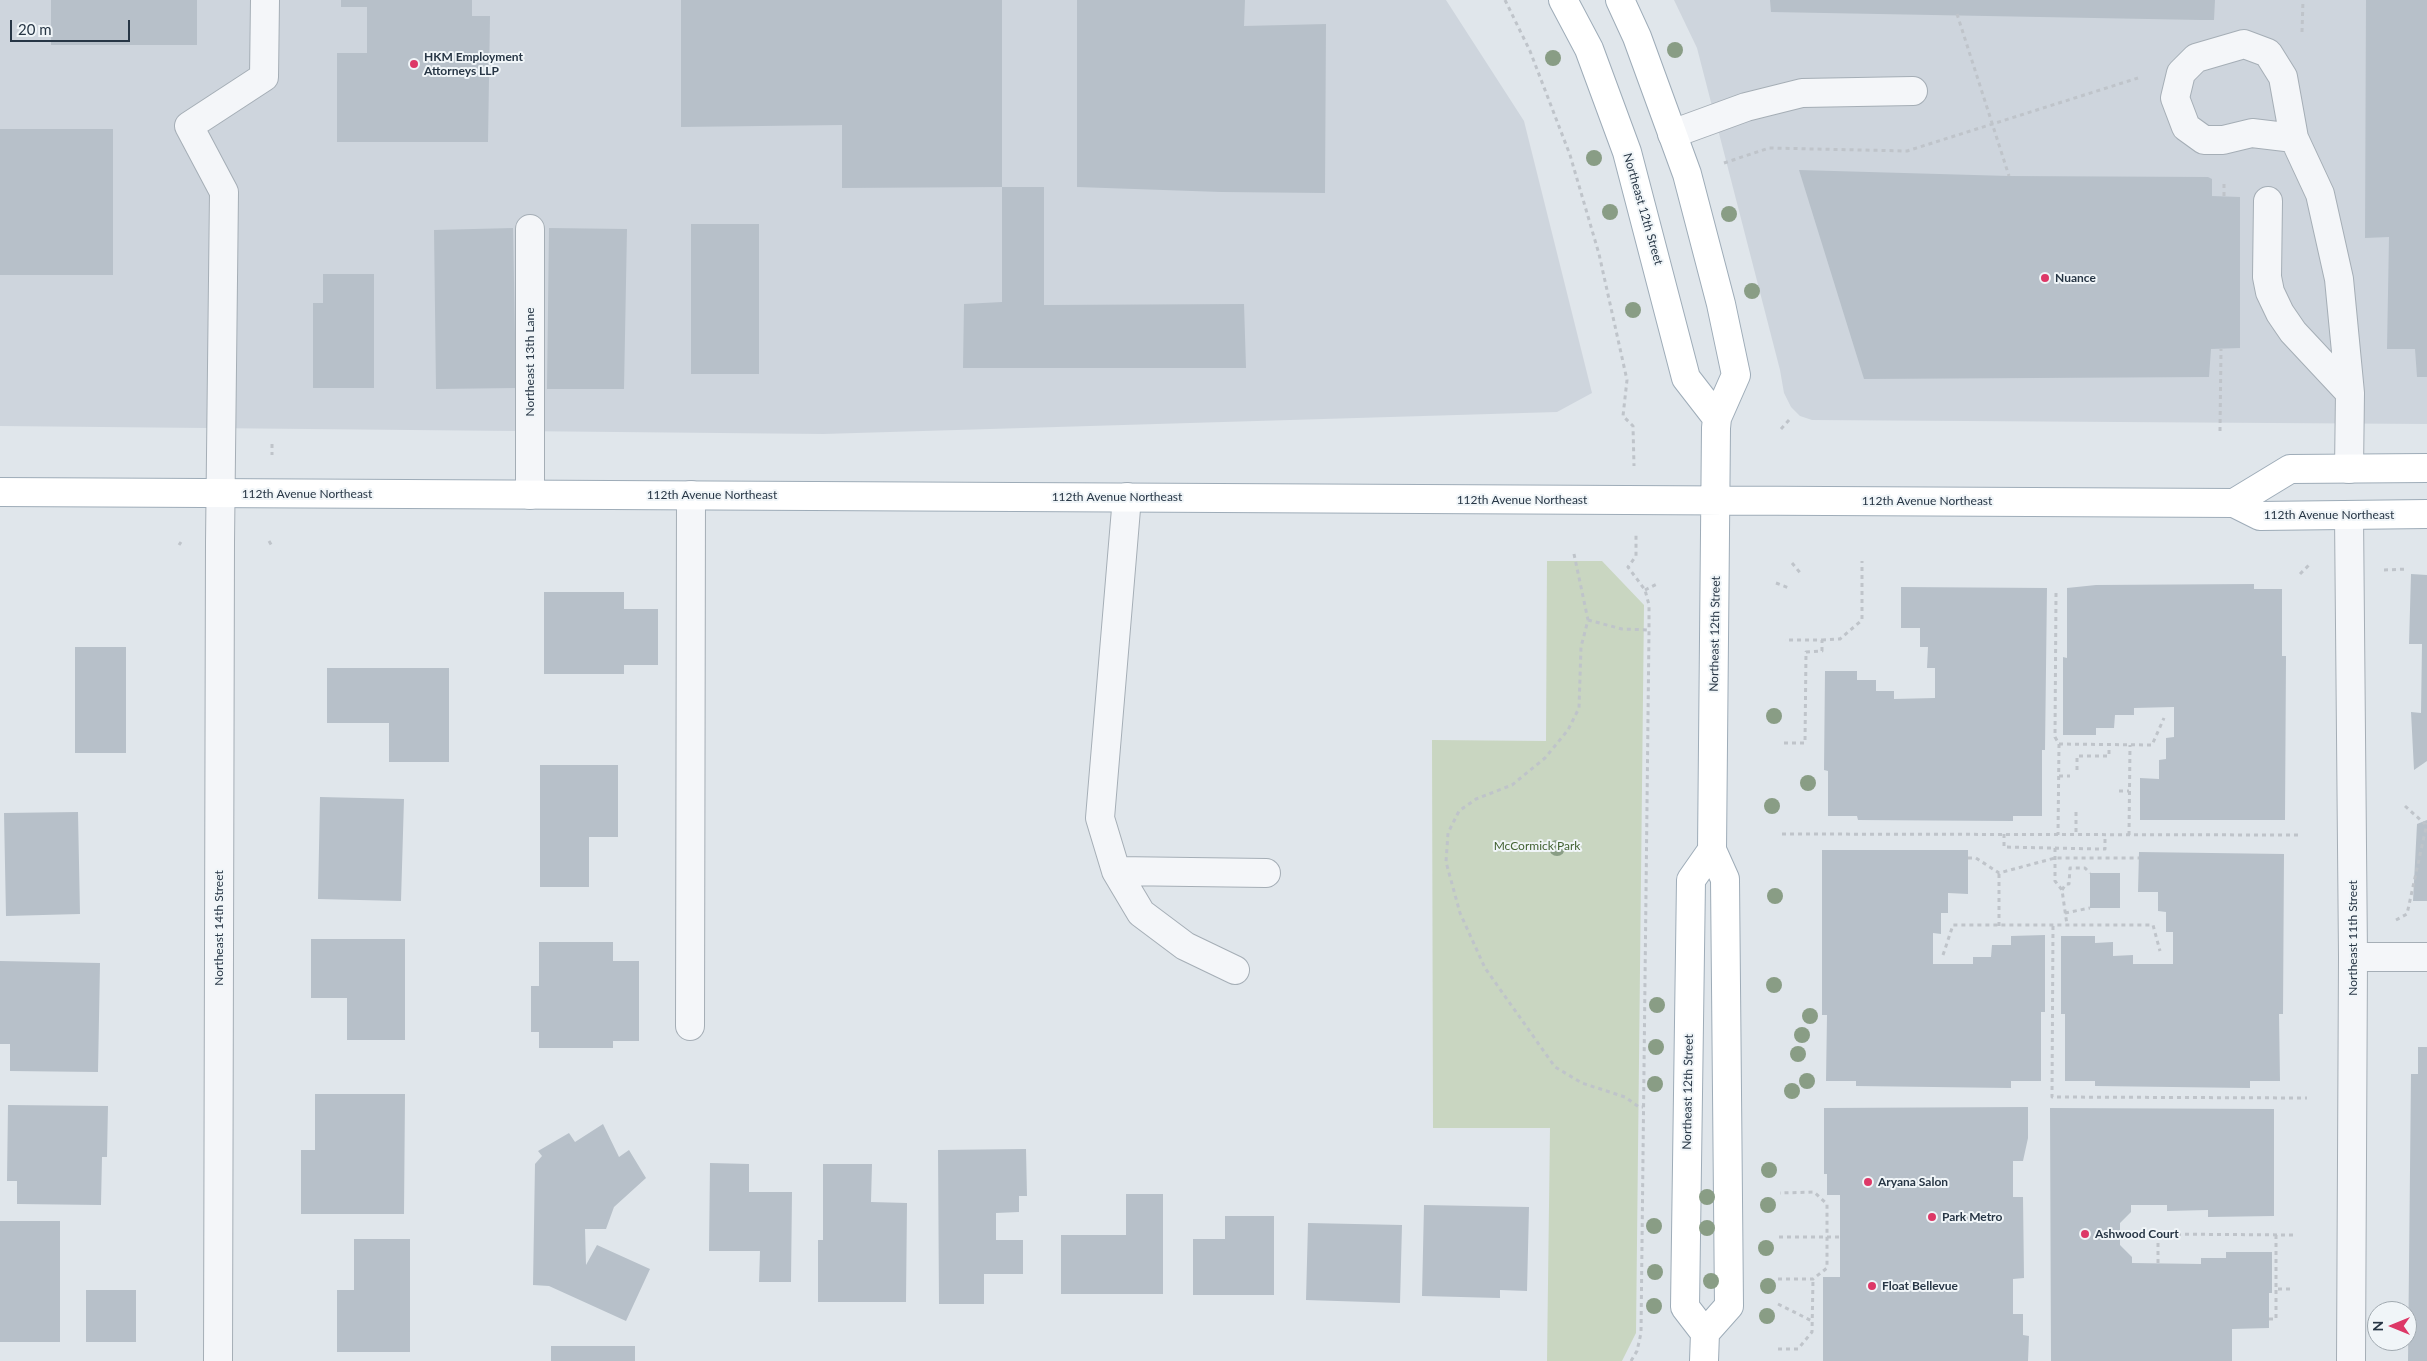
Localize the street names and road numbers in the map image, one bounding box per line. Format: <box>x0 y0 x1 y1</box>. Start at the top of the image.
street label: Northeast 12th Street <box>1620 151 1666 267</box>
street label: Northeast 13th Lane <box>523 307 537 417</box>
street label: 112th Avenue Northeast <box>242 487 372 501</box>
street label: 112th Avenue Northeast <box>647 488 777 502</box>
street label: 112th Avenue Northeast <box>1052 490 1182 504</box>
street label: 112th Avenue Northeast <box>1457 493 1587 507</box>
street label: 112th Avenue Northeast <box>1862 494 1992 508</box>
street label: 112th Avenue Northeast <box>2264 508 2394 522</box>
street label: Northeast 12th Street <box>1707 576 1723 692</box>
street label: Northeast 14th Street <box>212 870 226 986</box>
street label: Northeast 11th Street <box>2346 880 2360 996</box>
street label: Northeast 12th Street <box>1680 1034 1696 1150</box>

